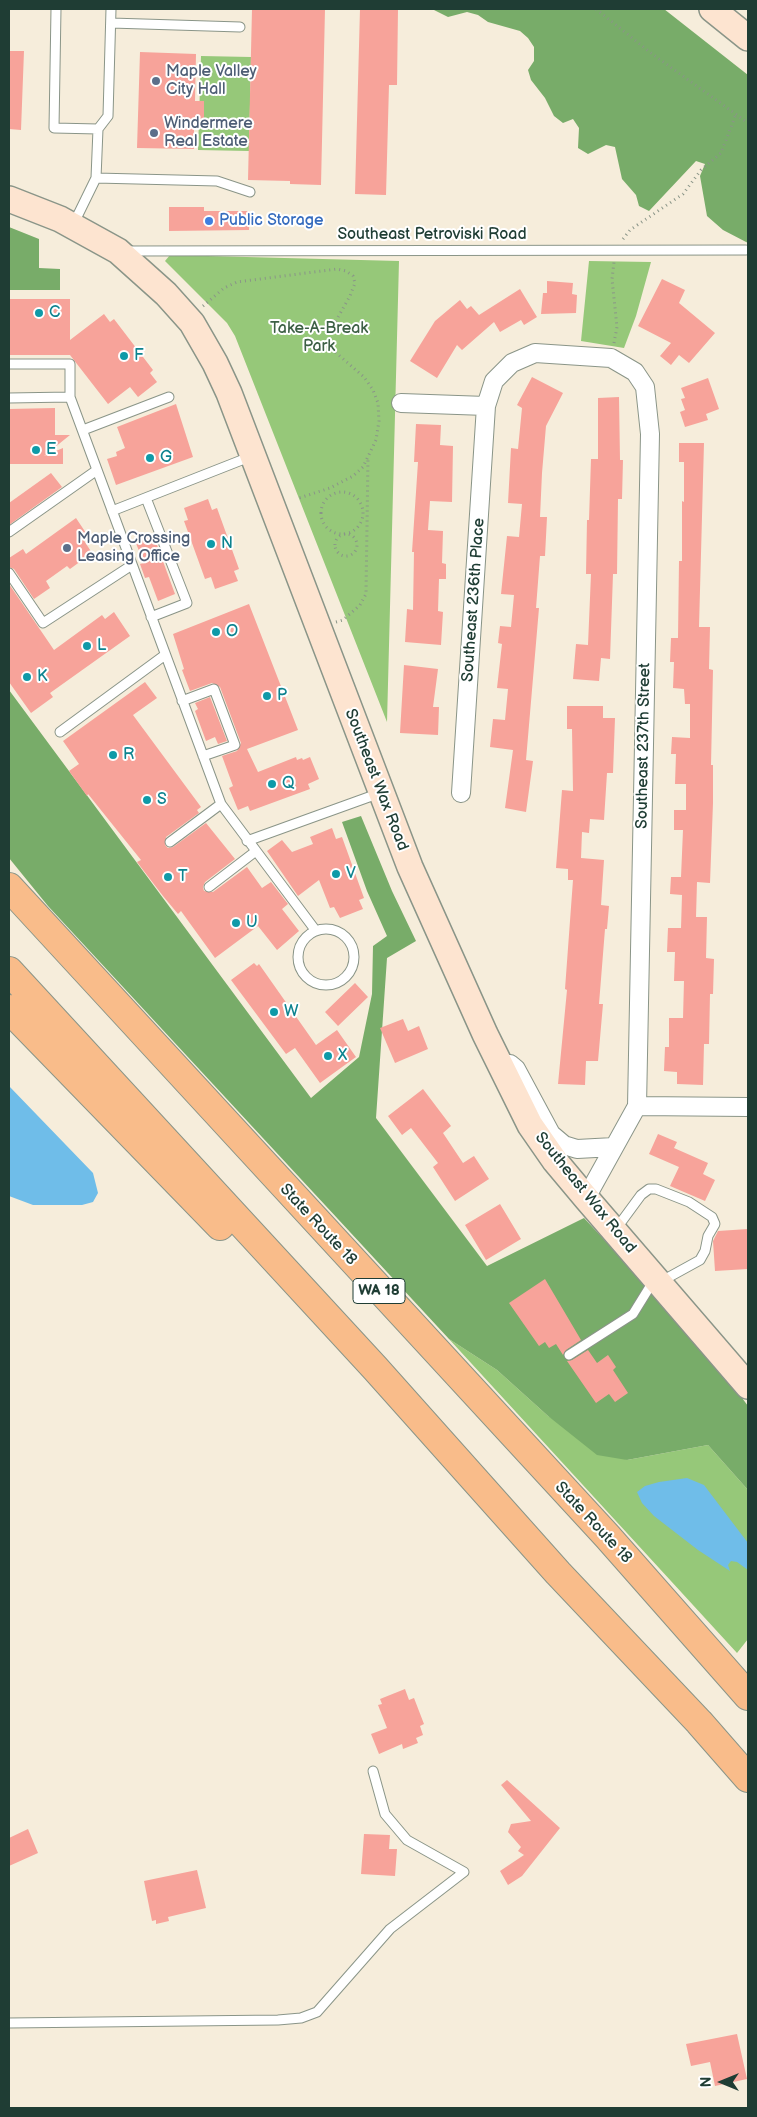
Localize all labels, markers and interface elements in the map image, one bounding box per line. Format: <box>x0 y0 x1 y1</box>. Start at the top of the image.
place label: Maple Valley City Hall <box>166 62 257 100</box>
marker: Maple Valley City Hall <box>150 75 162 87</box>
place label: Windermere Real Estate <box>164 114 253 152</box>
marker: Windermere Real Estate <box>148 127 160 139</box>
place label: Public Storage <box>219 211 324 231</box>
marker: Public Storage <box>203 215 215 227</box>
street label: Southeast Petroviski Road <box>337 225 527 245</box>
place label: C <box>49 303 60 323</box>
marker: C <box>33 307 45 319</box>
park label: Take-A-Break Park <box>270 319 368 357</box>
place label: F <box>134 346 144 366</box>
marker: F <box>118 350 130 362</box>
place label: E <box>46 440 57 460</box>
marker: E <box>30 444 42 456</box>
place label: G <box>160 448 172 468</box>
marker: G <box>144 452 156 464</box>
street label: Southeast 236th Place <box>459 517 489 683</box>
place label: Maple Crossing Leasing Office <box>77 529 190 567</box>
place label: N <box>221 534 233 554</box>
marker: N <box>205 538 217 550</box>
marker: Maple Crossing Leasing Office <box>61 542 73 554</box>
place label: O <box>226 622 238 642</box>
marker: O <box>210 626 222 638</box>
place label: L <box>97 636 106 656</box>
marker: L <box>81 640 93 652</box>
street label: Southeast 237th Street <box>633 663 655 829</box>
place label: K <box>37 667 47 687</box>
marker: K <box>21 671 33 683</box>
place label: P <box>277 686 287 706</box>
marker: P <box>261 690 273 702</box>
street label: Southeast Wax Road <box>340 706 412 854</box>
place label: R <box>123 745 134 765</box>
marker: R <box>107 749 119 761</box>
place label: Q <box>282 774 294 794</box>
marker: Q <box>266 778 278 790</box>
place label: S <box>157 790 167 810</box>
marker: S <box>141 794 153 806</box>
place label: V <box>346 864 356 884</box>
place label: T <box>178 867 188 887</box>
marker: V <box>330 868 342 880</box>
marker: T <box>162 871 174 883</box>
place label: U <box>246 913 258 933</box>
marker: U <box>230 917 242 929</box>
place label: W <box>284 1002 299 1022</box>
marker: W <box>268 1006 280 1018</box>
place label: X <box>338 1046 347 1066</box>
marker: X <box>322 1050 334 1062</box>
street label: Southeast Wax Road <box>530 1129 640 1257</box>
street label: State Route 18 <box>275 1180 361 1270</box>
road number: WA 18 <box>353 1278 405 1304</box>
street label: State Route 18 <box>550 1478 636 1568</box>
north arrow <box>697 2057 747 2107</box>
text: N <box>698 2077 715 2087</box>

